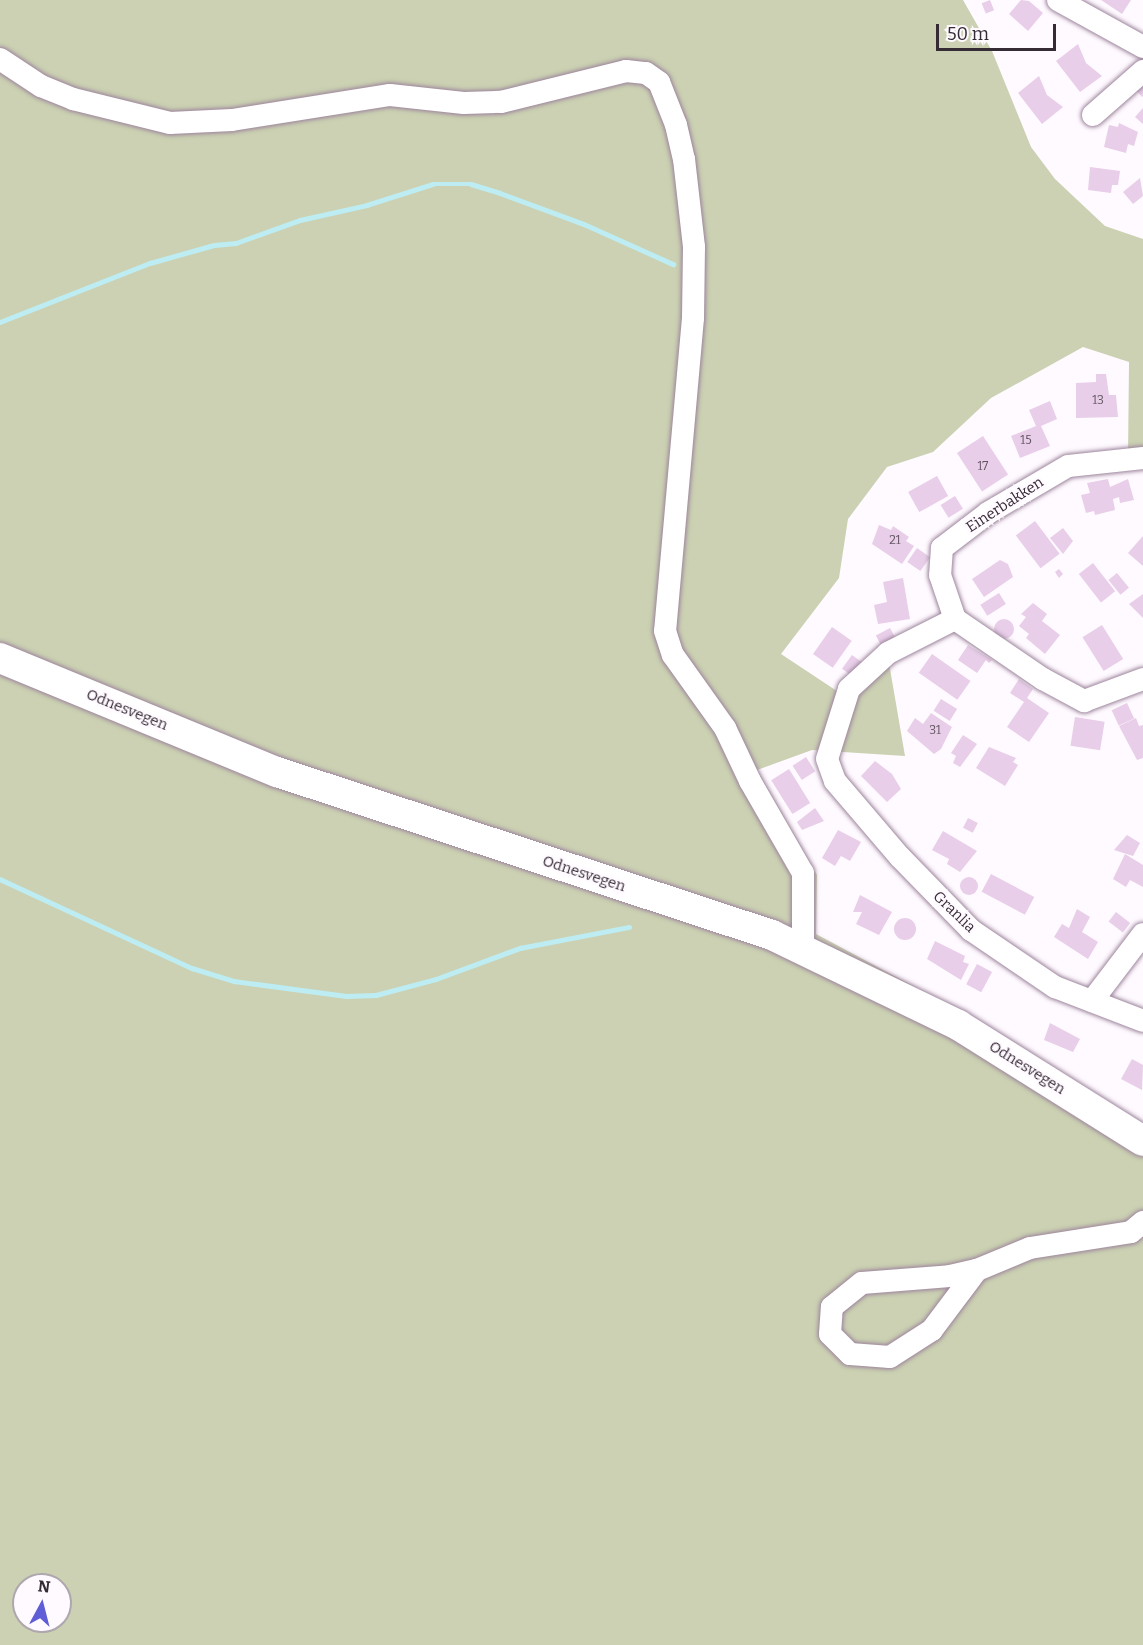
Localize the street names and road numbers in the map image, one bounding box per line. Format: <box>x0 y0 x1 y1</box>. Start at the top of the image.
street label: Einerbakken <box>963 473 1047 537</box>
street label: Odnesvegen <box>84 685 170 735</box>
street label: Odnesvegen <box>540 852 628 896</box>
street label: Granlia <box>929 888 979 936</box>
street label: Odnesvegen <box>986 1038 1068 1098</box>

